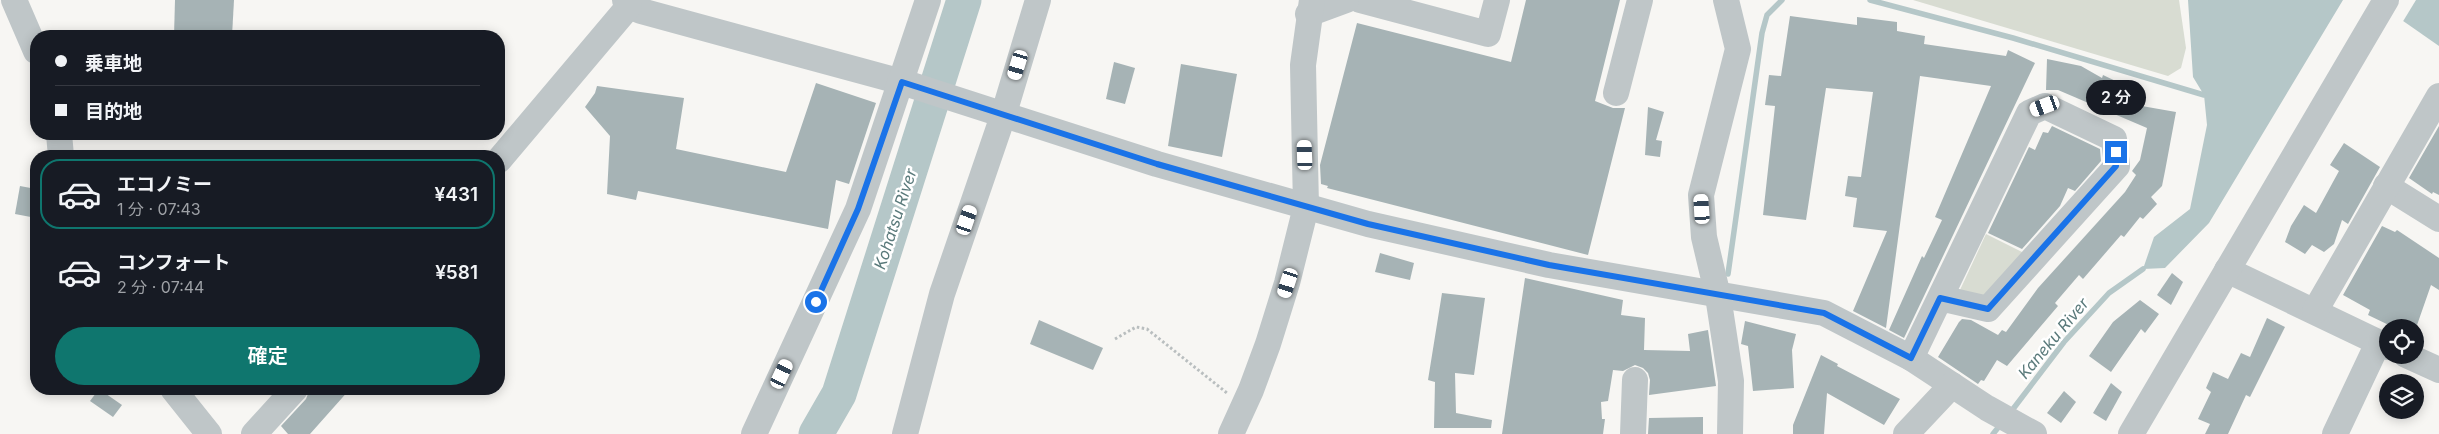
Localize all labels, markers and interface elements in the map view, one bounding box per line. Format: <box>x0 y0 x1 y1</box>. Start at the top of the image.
car <box>1006 48 1029 82</box>
text: 乗車地 <box>85 52 142 75</box>
callout: 2 分 <box>2086 80 2146 114</box>
text: 2 分 <box>2101 87 2131 107</box>
car <box>2028 94 2061 118</box>
text: 目的地 <box>85 100 142 123</box>
car <box>1296 140 1313 170</box>
route end <box>2105 141 2127 163</box>
water label: Kohatsu River <box>869 165 921 272</box>
icon: car <box>57 172 102 217</box>
text: エコノミー <box>117 173 212 196</box>
text: ¥431 <box>435 183 478 206</box>
car <box>1693 194 1710 224</box>
text: 1 分 · 07:43 <box>117 199 201 219</box>
car <box>955 203 978 237</box>
icon: car <box>57 250 102 295</box>
text: コンフォート <box>117 251 230 274</box>
text: ¥581 <box>435 261 478 284</box>
car <box>1276 266 1299 300</box>
text: 2 分 · 07:44 <box>117 277 204 297</box>
route start <box>805 291 827 313</box>
water label: Kaneku River <box>2013 293 2093 383</box>
map controls <box>2379 319 2424 419</box>
button: locate <box>2379 319 2424 364</box>
button: 確定 <box>55 327 480 385</box>
car <box>768 357 795 391</box>
button: layers <box>2379 374 2424 419</box>

